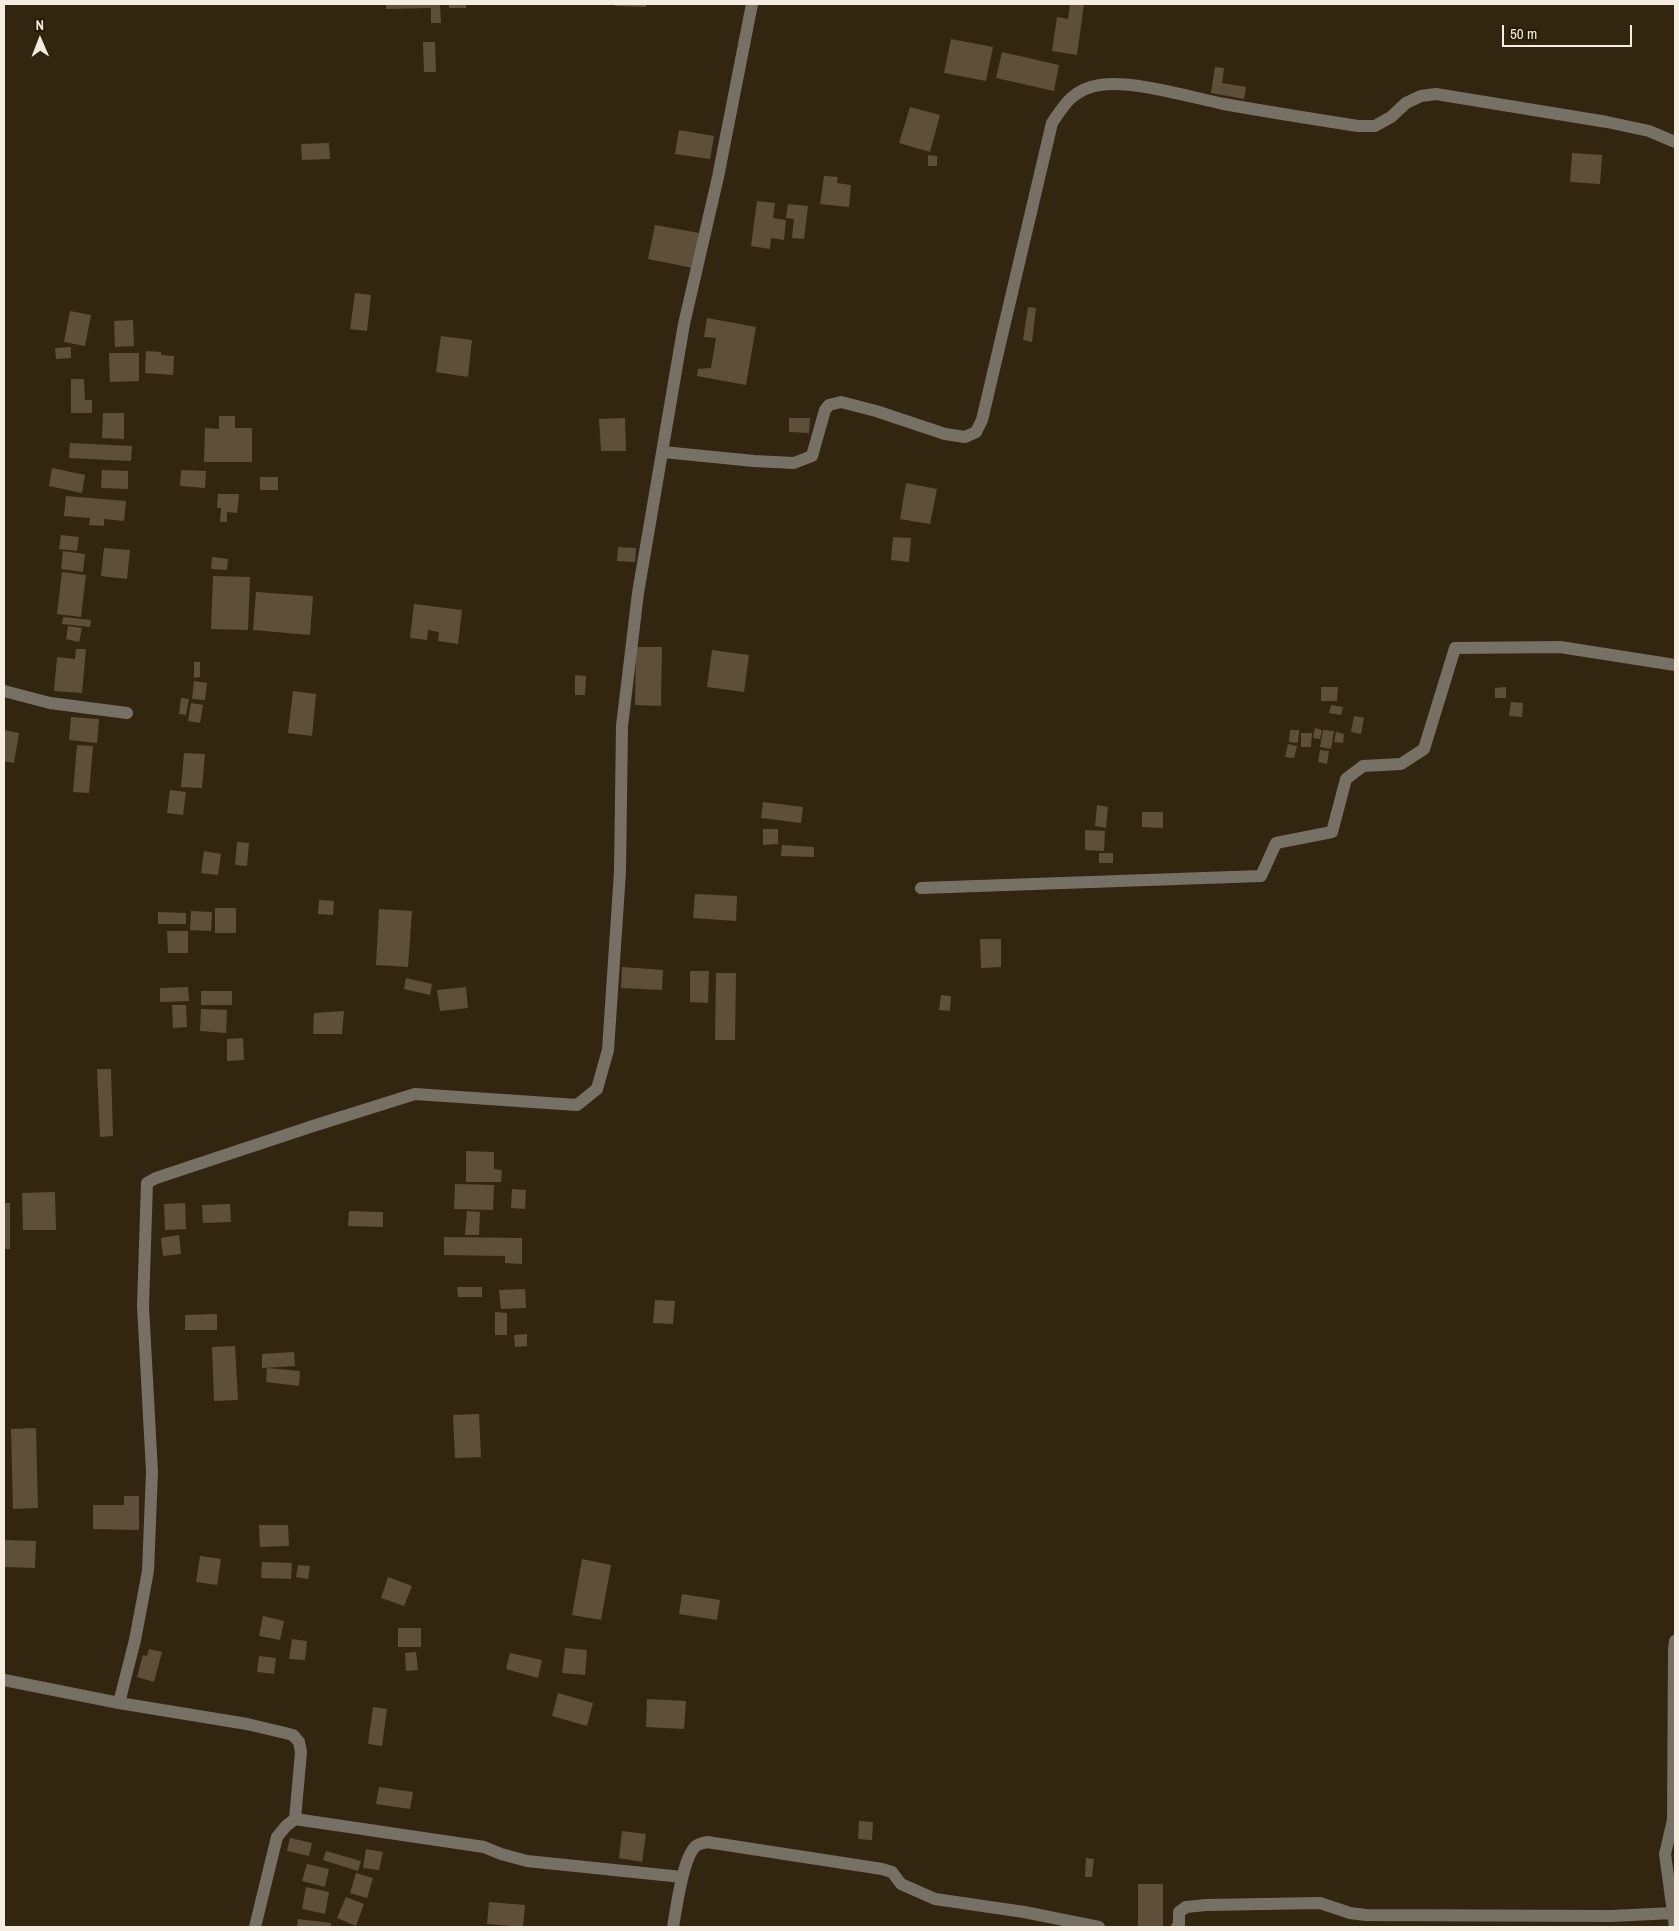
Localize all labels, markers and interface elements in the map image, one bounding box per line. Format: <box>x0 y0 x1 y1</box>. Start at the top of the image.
north arrow <box>15 15 65 65</box>
scale bar <box>1504 15 1634 47</box>
text: N <box>35 16 44 34</box>
text: 50 m <box>1510 23 1537 44</box>

